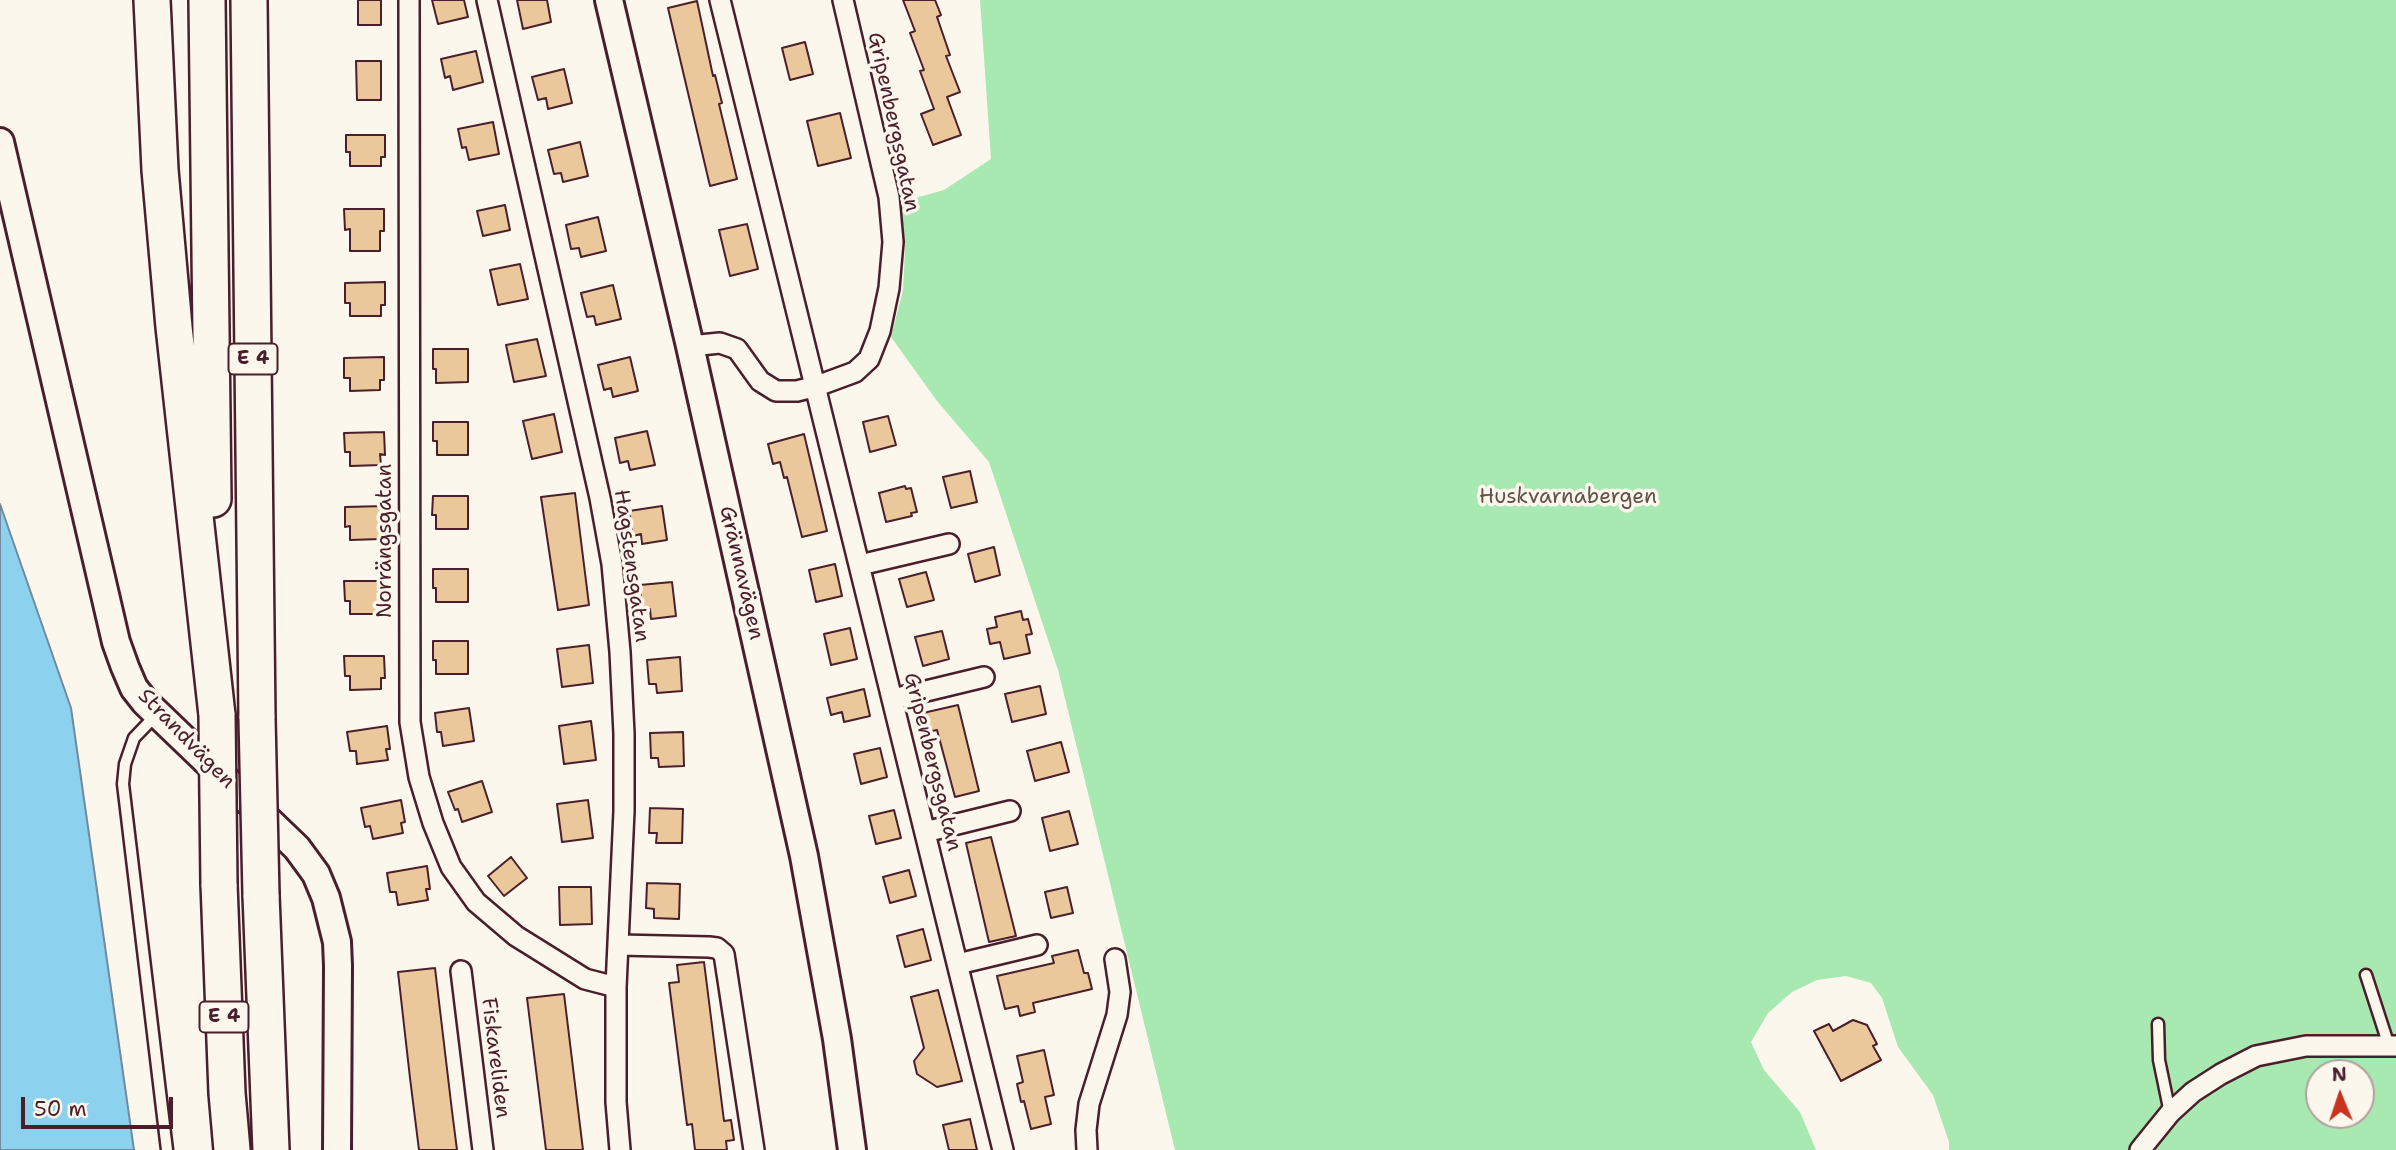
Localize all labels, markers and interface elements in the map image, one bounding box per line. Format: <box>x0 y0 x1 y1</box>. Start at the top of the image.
street label: Gripenbergsgatan <box>862 30 924 214</box>
road number: E 4 <box>229 344 278 374</box>
street label: Norrängsgatan <box>373 464 399 618</box>
park label: Huskvarnabergen <box>1479 485 1657 511</box>
street label: Hagstensgatan <box>608 488 654 644</box>
street label: Grännavägen <box>713 504 769 642</box>
street label: Gripenbergsgatan <box>898 670 966 854</box>
street label: Strandvägen <box>132 684 240 794</box>
street label: Fiskareliden <box>475 996 515 1120</box>
road number: E 4 <box>200 1001 248 1032</box>
north arrow <box>2305 1059 2375 1129</box>
text: N <box>2331 1062 2347 1087</box>
scale bar <box>24 1084 177 1128</box>
text: 50 m <box>34 1095 87 1123</box>

